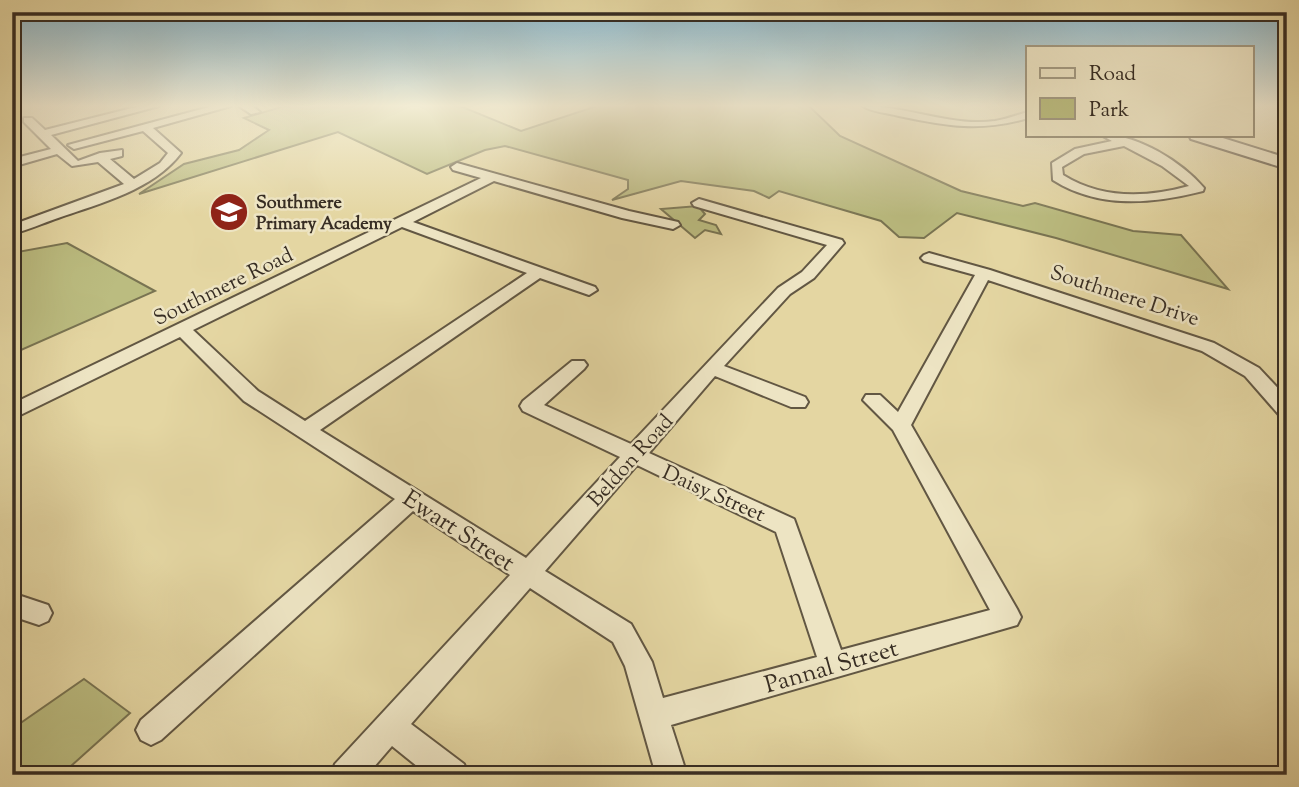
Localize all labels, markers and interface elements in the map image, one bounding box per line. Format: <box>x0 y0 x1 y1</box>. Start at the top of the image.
legend <box>1026 46 1254 136</box>
text: Road <box>1089 60 1136 90</box>
text: Park <box>1089 96 1130 126</box>
school or university icon: Southmere Primary Academy <box>208 191 250 233</box>
place label: Southmere Primary Academy <box>256 191 392 238</box>
street label: Southmere Road <box>149 241 299 335</box>
street label: Southmere Drive <box>1046 259 1203 335</box>
street label: Beldon Road <box>582 408 681 514</box>
street label: Daisy Street <box>657 459 769 531</box>
street label: Ewart Street <box>395 483 521 581</box>
street label: Pannal Street <box>761 633 902 703</box>

